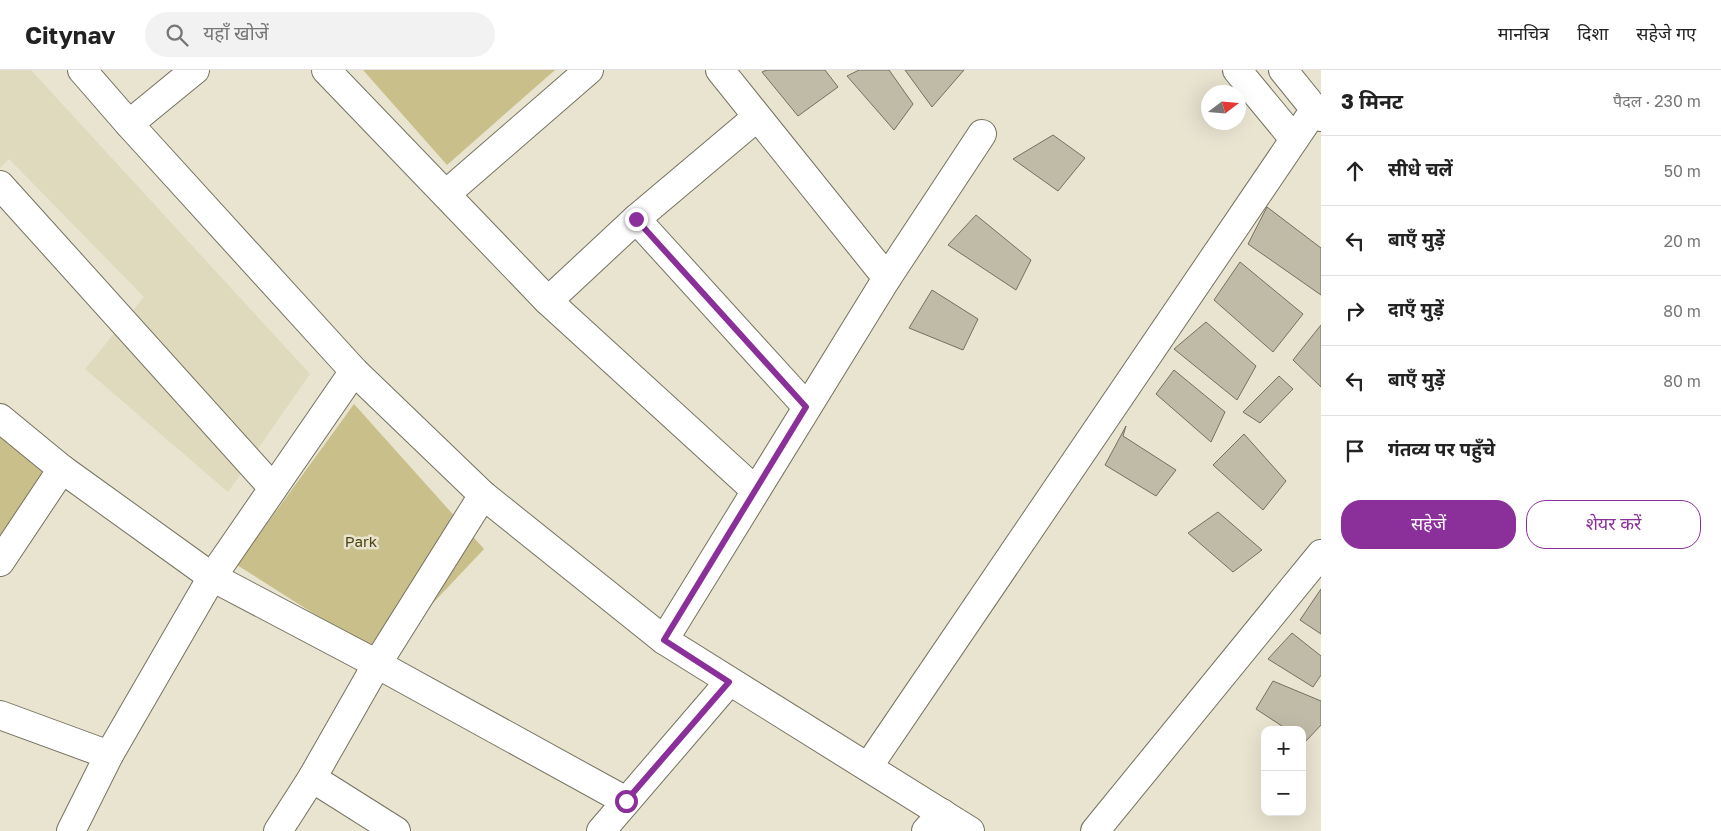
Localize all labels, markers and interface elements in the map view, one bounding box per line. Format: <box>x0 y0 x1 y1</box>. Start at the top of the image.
search box <box>145 12 495 57</box>
text: Citynav <box>25 20 115 49</box>
icon: search <box>163 21 191 49</box>
text: यहाँ खोजें <box>203 21 269 44</box>
text: मानचित्र <box>1498 22 1549 44</box>
text: दिशा <box>1577 22 1608 44</box>
text: सहेजे गए <box>1636 22 1696 44</box>
north arrow <box>1201 85 1246 130</box>
text: 3 मिनट <box>1341 88 1403 114</box>
text: पैदल · 230 m <box>1613 91 1701 111</box>
icon: ahead <box>1341 157 1369 185</box>
text: सीधे चलें <box>1388 157 1453 180</box>
text: 50 m <box>1664 161 1701 181</box>
route end <box>625 208 648 231</box>
icon: left <box>1341 227 1369 255</box>
text: बाएँ मुड़ें <box>1388 227 1445 250</box>
text: 20 m <box>1664 231 1701 251</box>
icon: right <box>1341 297 1369 325</box>
text: दाएँ मुड़ें <box>1388 297 1444 320</box>
text: 80 m <box>1663 301 1701 321</box>
icon: left <box>1341 367 1369 395</box>
text: बाएँ मुड़ें <box>1388 367 1445 390</box>
text: 80 m <box>1663 371 1701 391</box>
icon: arrive <box>1341 437 1369 465</box>
text: गंतव्य पर पहुँचे <box>1388 437 1495 460</box>
button: सहेजें <box>1341 500 1516 549</box>
button: शेयर करें <box>1526 500 1701 549</box>
park label: Park <box>345 532 378 550</box>
map controls <box>1261 726 1306 816</box>
button: + <box>1261 726 1306 771</box>
button: − <box>1261 771 1306 816</box>
route start <box>615 790 638 813</box>

